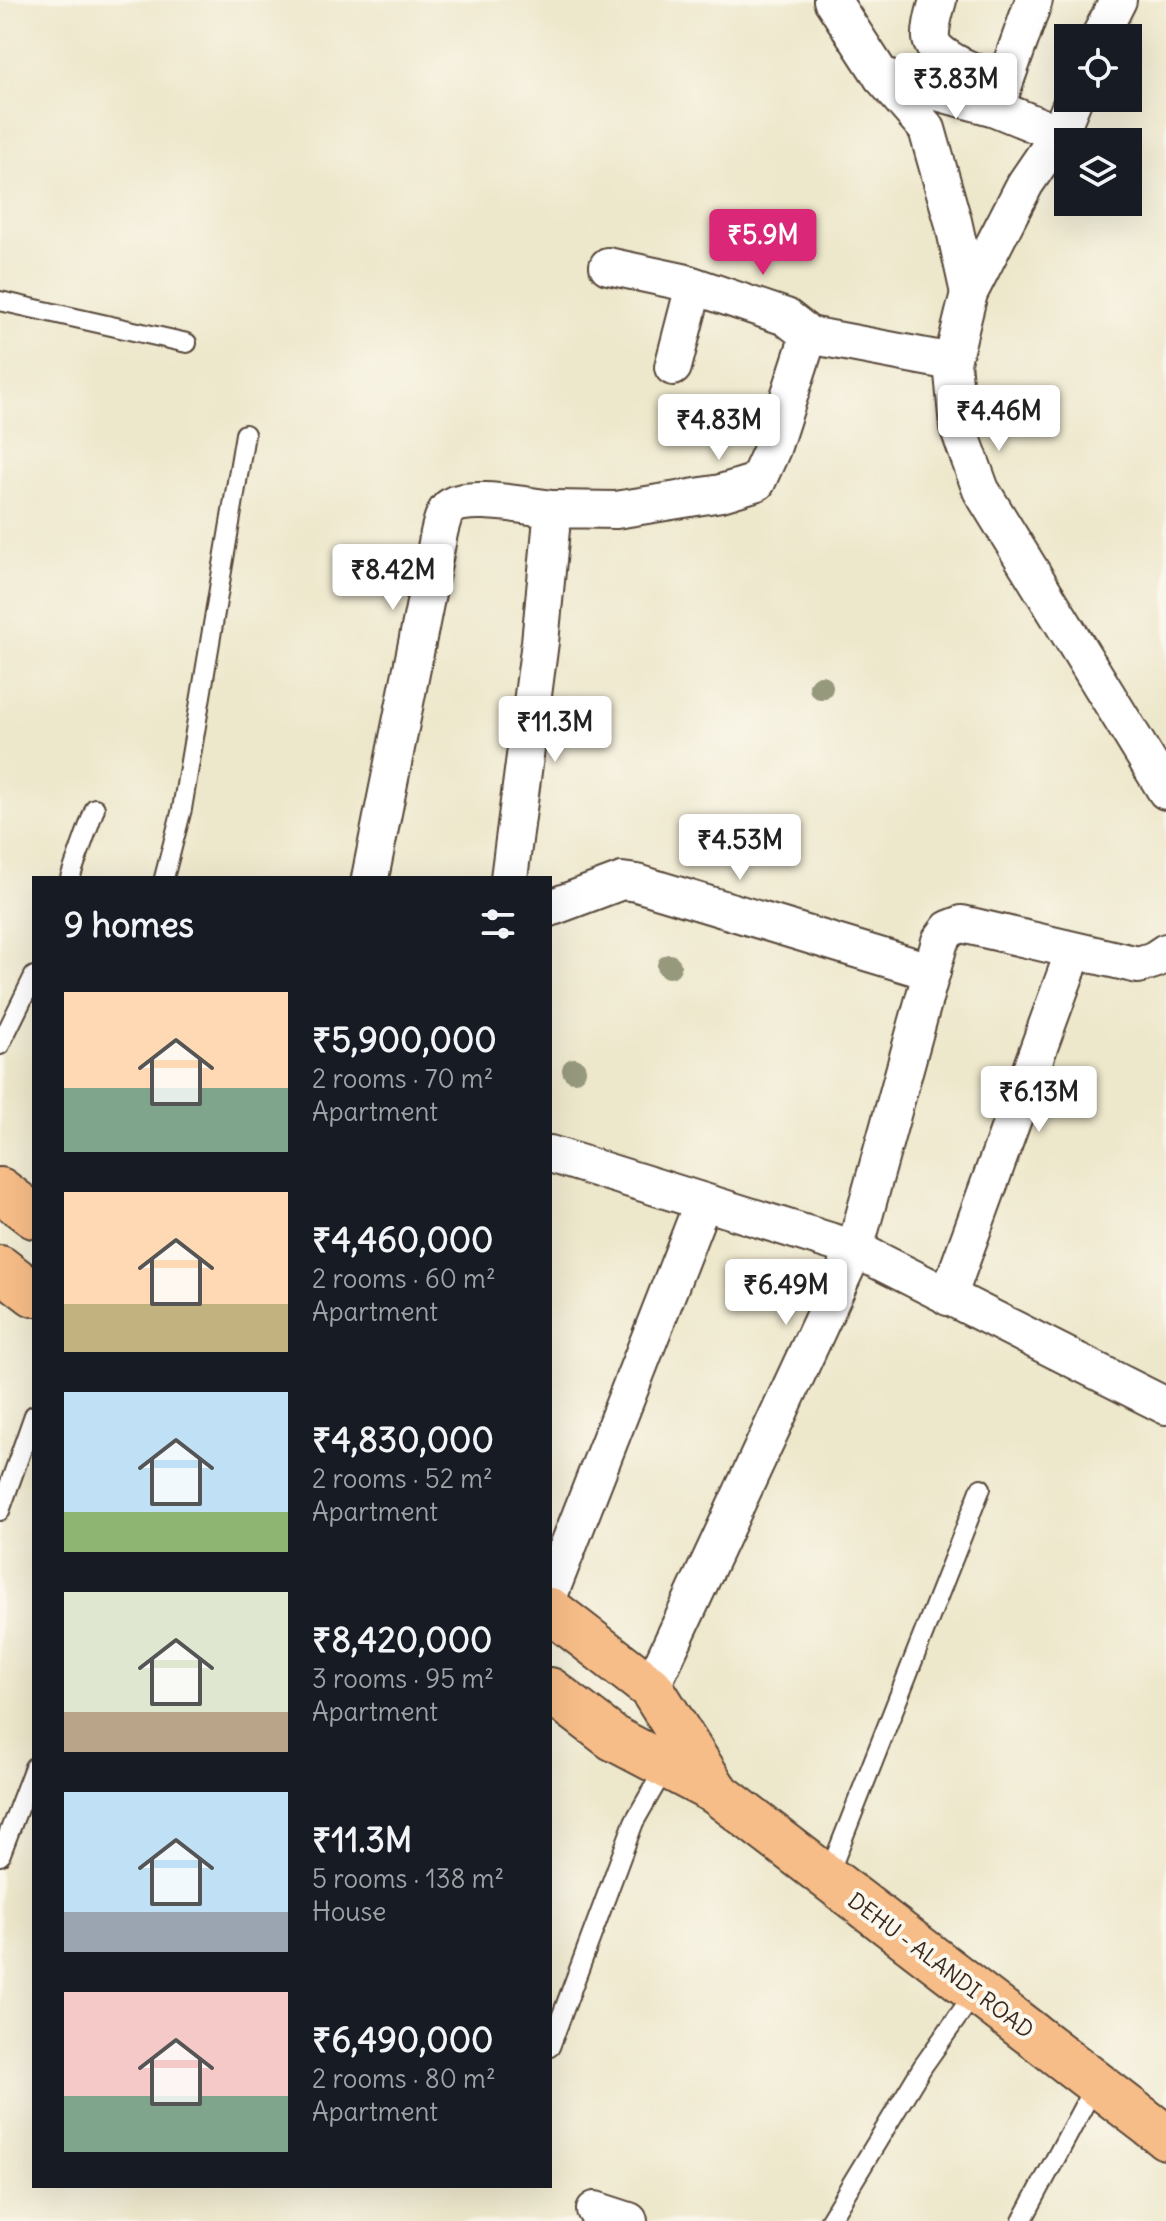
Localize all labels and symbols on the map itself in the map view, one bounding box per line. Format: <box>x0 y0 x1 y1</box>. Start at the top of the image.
pin: ₹3.83M <box>891 53 1021 121</box>
pin: ₹5.9M <box>707 209 819 277</box>
pin: ₹4.46M <box>934 385 1064 453</box>
pin: ₹4.83M <box>654 394 784 462</box>
pin: ₹8.42M <box>328 544 458 612</box>
pin: ₹11.3M <box>490 696 620 764</box>
pin: ₹4.53M <box>675 814 805 882</box>
pin: ₹6.13M <box>974 1066 1104 1134</box>
pin: ₹6.49M <box>721 1259 851 1327</box>
street label: DEHU - ALANDI ROAD <box>843 1886 1039 2044</box>

